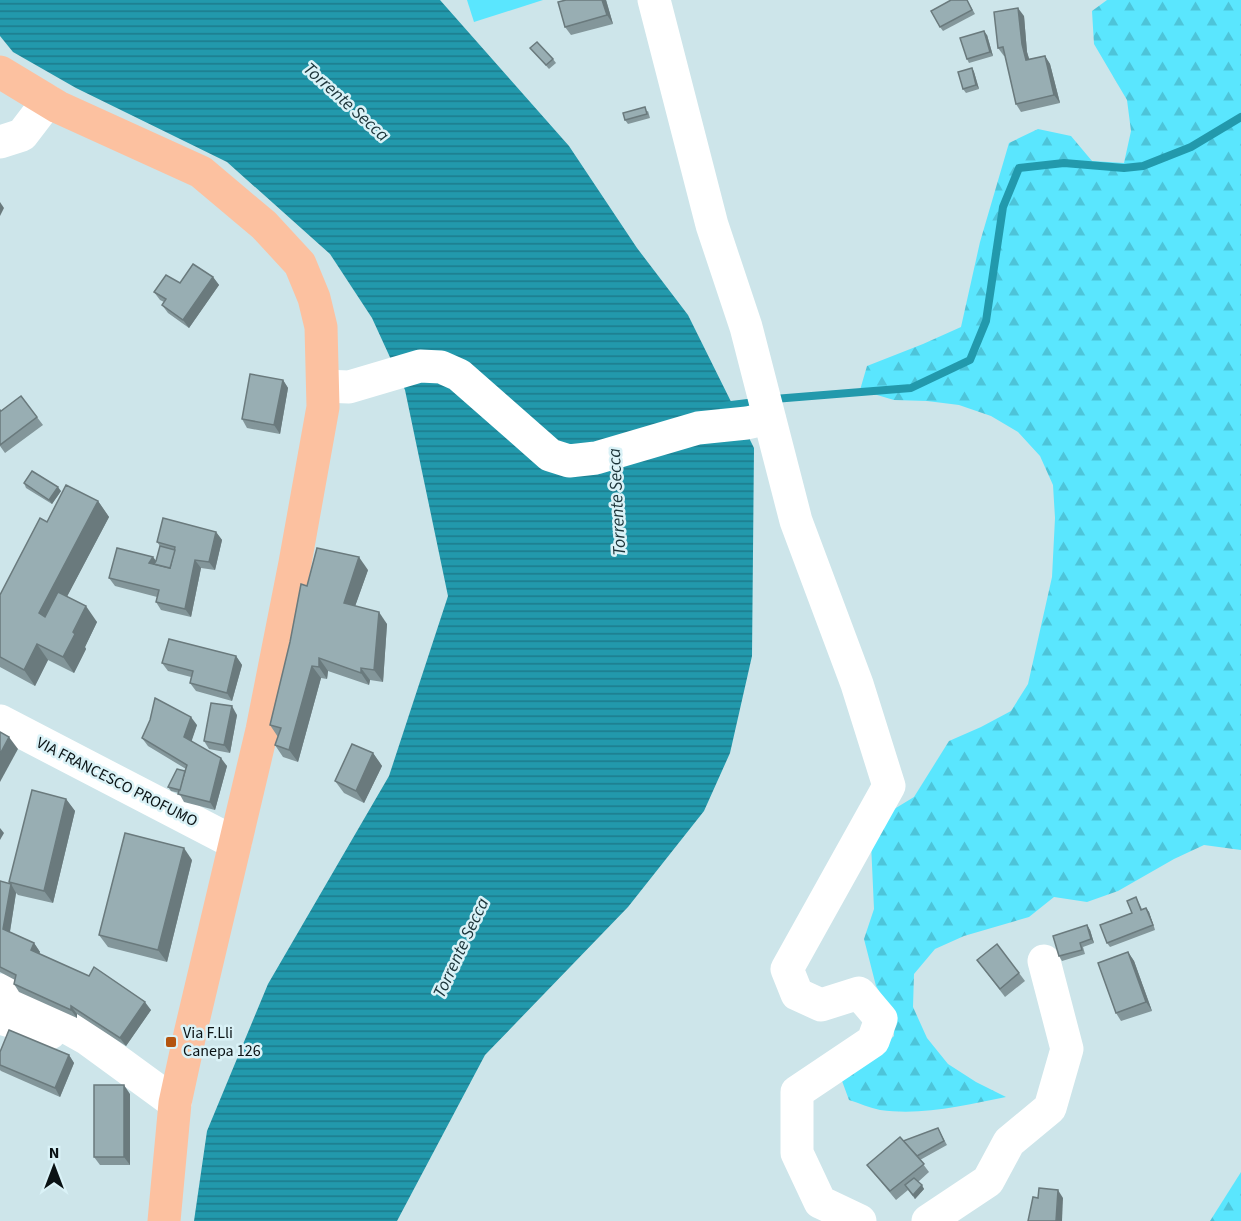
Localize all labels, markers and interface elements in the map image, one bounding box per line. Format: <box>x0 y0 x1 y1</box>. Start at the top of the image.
water label: Torrente Secca <box>298 57 395 148</box>
water label: Torrente Secca <box>602 447 632 557</box>
street label: VIA FRANCESCO PROFUMO <box>33 732 201 832</box>
water label: Torrente Secca <box>427 894 495 1002</box>
place label: Via F.Lli Canepa 126 <box>183 1022 261 1062</box>
marker: Via F.Lli Canepa 126 <box>164 1035 178 1049</box>
north arrow <box>24 1137 84 1197</box>
text: N <box>49 1142 59 1164</box>

